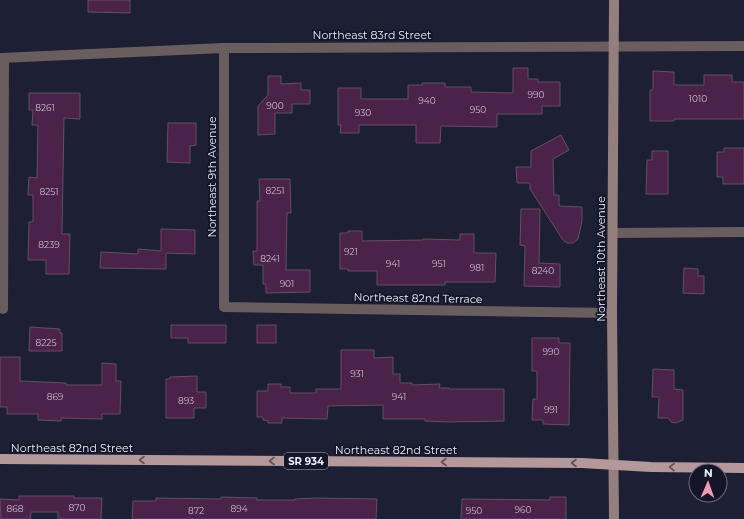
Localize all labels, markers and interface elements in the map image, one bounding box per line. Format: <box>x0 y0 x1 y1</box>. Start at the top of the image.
street label: Northeast 83rd Street <box>312 28 432 42</box>
house number: 990 <box>528 89 545 100</box>
house number: 1010 <box>689 93 707 104</box>
house number: 940 <box>418 95 436 106</box>
house number: 900 <box>266 100 284 111</box>
house number: 8261 <box>35 102 55 113</box>
house number: 950 <box>470 104 486 115</box>
house number: 930 <box>355 107 371 118</box>
street label: Northeast 9th Avenue <box>205 116 219 238</box>
house number: 8251 <box>265 185 285 196</box>
house number: 8251 <box>39 186 59 197</box>
street label: Northeast 10th Avenue <box>594 196 608 322</box>
house number: 8239 <box>38 239 60 250</box>
house number: 921 <box>344 246 358 257</box>
house number: 8241 <box>260 253 280 264</box>
house number: 941 <box>386 258 400 269</box>
house number: 951 <box>432 258 446 269</box>
house number: 981 <box>470 262 484 273</box>
house number: 8240 <box>532 265 554 276</box>
house number: 901 <box>280 278 294 289</box>
street label: Northeast 82nd Terrace <box>353 290 483 306</box>
house number: 8225 <box>35 337 57 348</box>
house number: 990 <box>543 346 560 357</box>
house number: 931 <box>350 368 364 379</box>
house number: 869 <box>47 391 64 402</box>
house number: 941 <box>392 391 406 402</box>
house number: 893 <box>178 395 194 406</box>
house number: 991 <box>544 404 558 415</box>
street label: Northeast 82nd Street <box>11 441 134 455</box>
street label: Northeast 82nd Street <box>335 443 458 457</box>
road number: SR 934 <box>284 453 328 469</box>
one-way arrow <box>139 456 145 464</box>
one-way arrow <box>269 457 275 465</box>
one-way arrow <box>441 458 447 466</box>
one-way arrow <box>571 459 577 467</box>
one-way arrow <box>669 463 675 471</box>
north arrow <box>688 463 728 503</box>
text: N <box>704 466 713 480</box>
house number: 870 <box>69 502 85 513</box>
house number: 868 <box>7 503 24 514</box>
house number: 894 <box>230 503 248 514</box>
house number: 960 <box>515 504 532 515</box>
house number: 872 <box>188 505 204 516</box>
house number: 950 <box>466 505 482 516</box>

